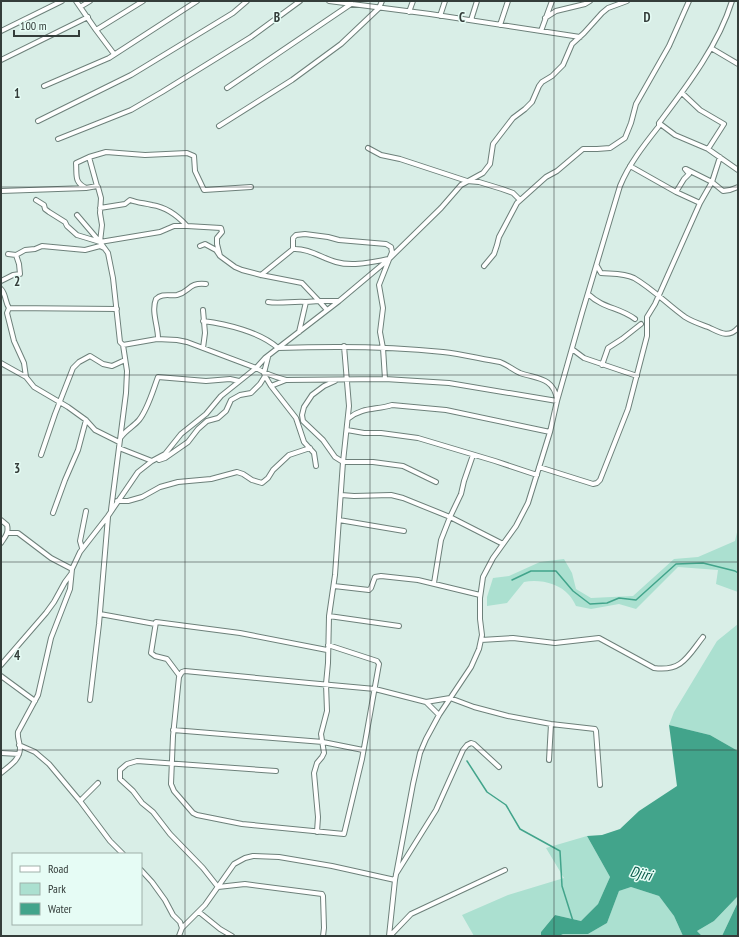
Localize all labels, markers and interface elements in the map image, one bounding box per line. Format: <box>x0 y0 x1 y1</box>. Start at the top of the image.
text: B <box>274 9 280 26</box>
text: C <box>459 9 465 26</box>
text: D <box>644 9 651 26</box>
scale bar <box>14 12 79 38</box>
text: 100 m <box>20 18 47 33</box>
text: 1 <box>14 85 20 102</box>
text: 2 <box>14 273 20 290</box>
text: 3 <box>14 460 20 477</box>
text: 4 <box>14 647 21 664</box>
legend <box>12 853 142 925</box>
text: Road <box>48 861 68 876</box>
water label: Djiri <box>628 861 655 885</box>
text: Park <box>48 881 66 896</box>
text: Water <box>48 901 73 916</box>

